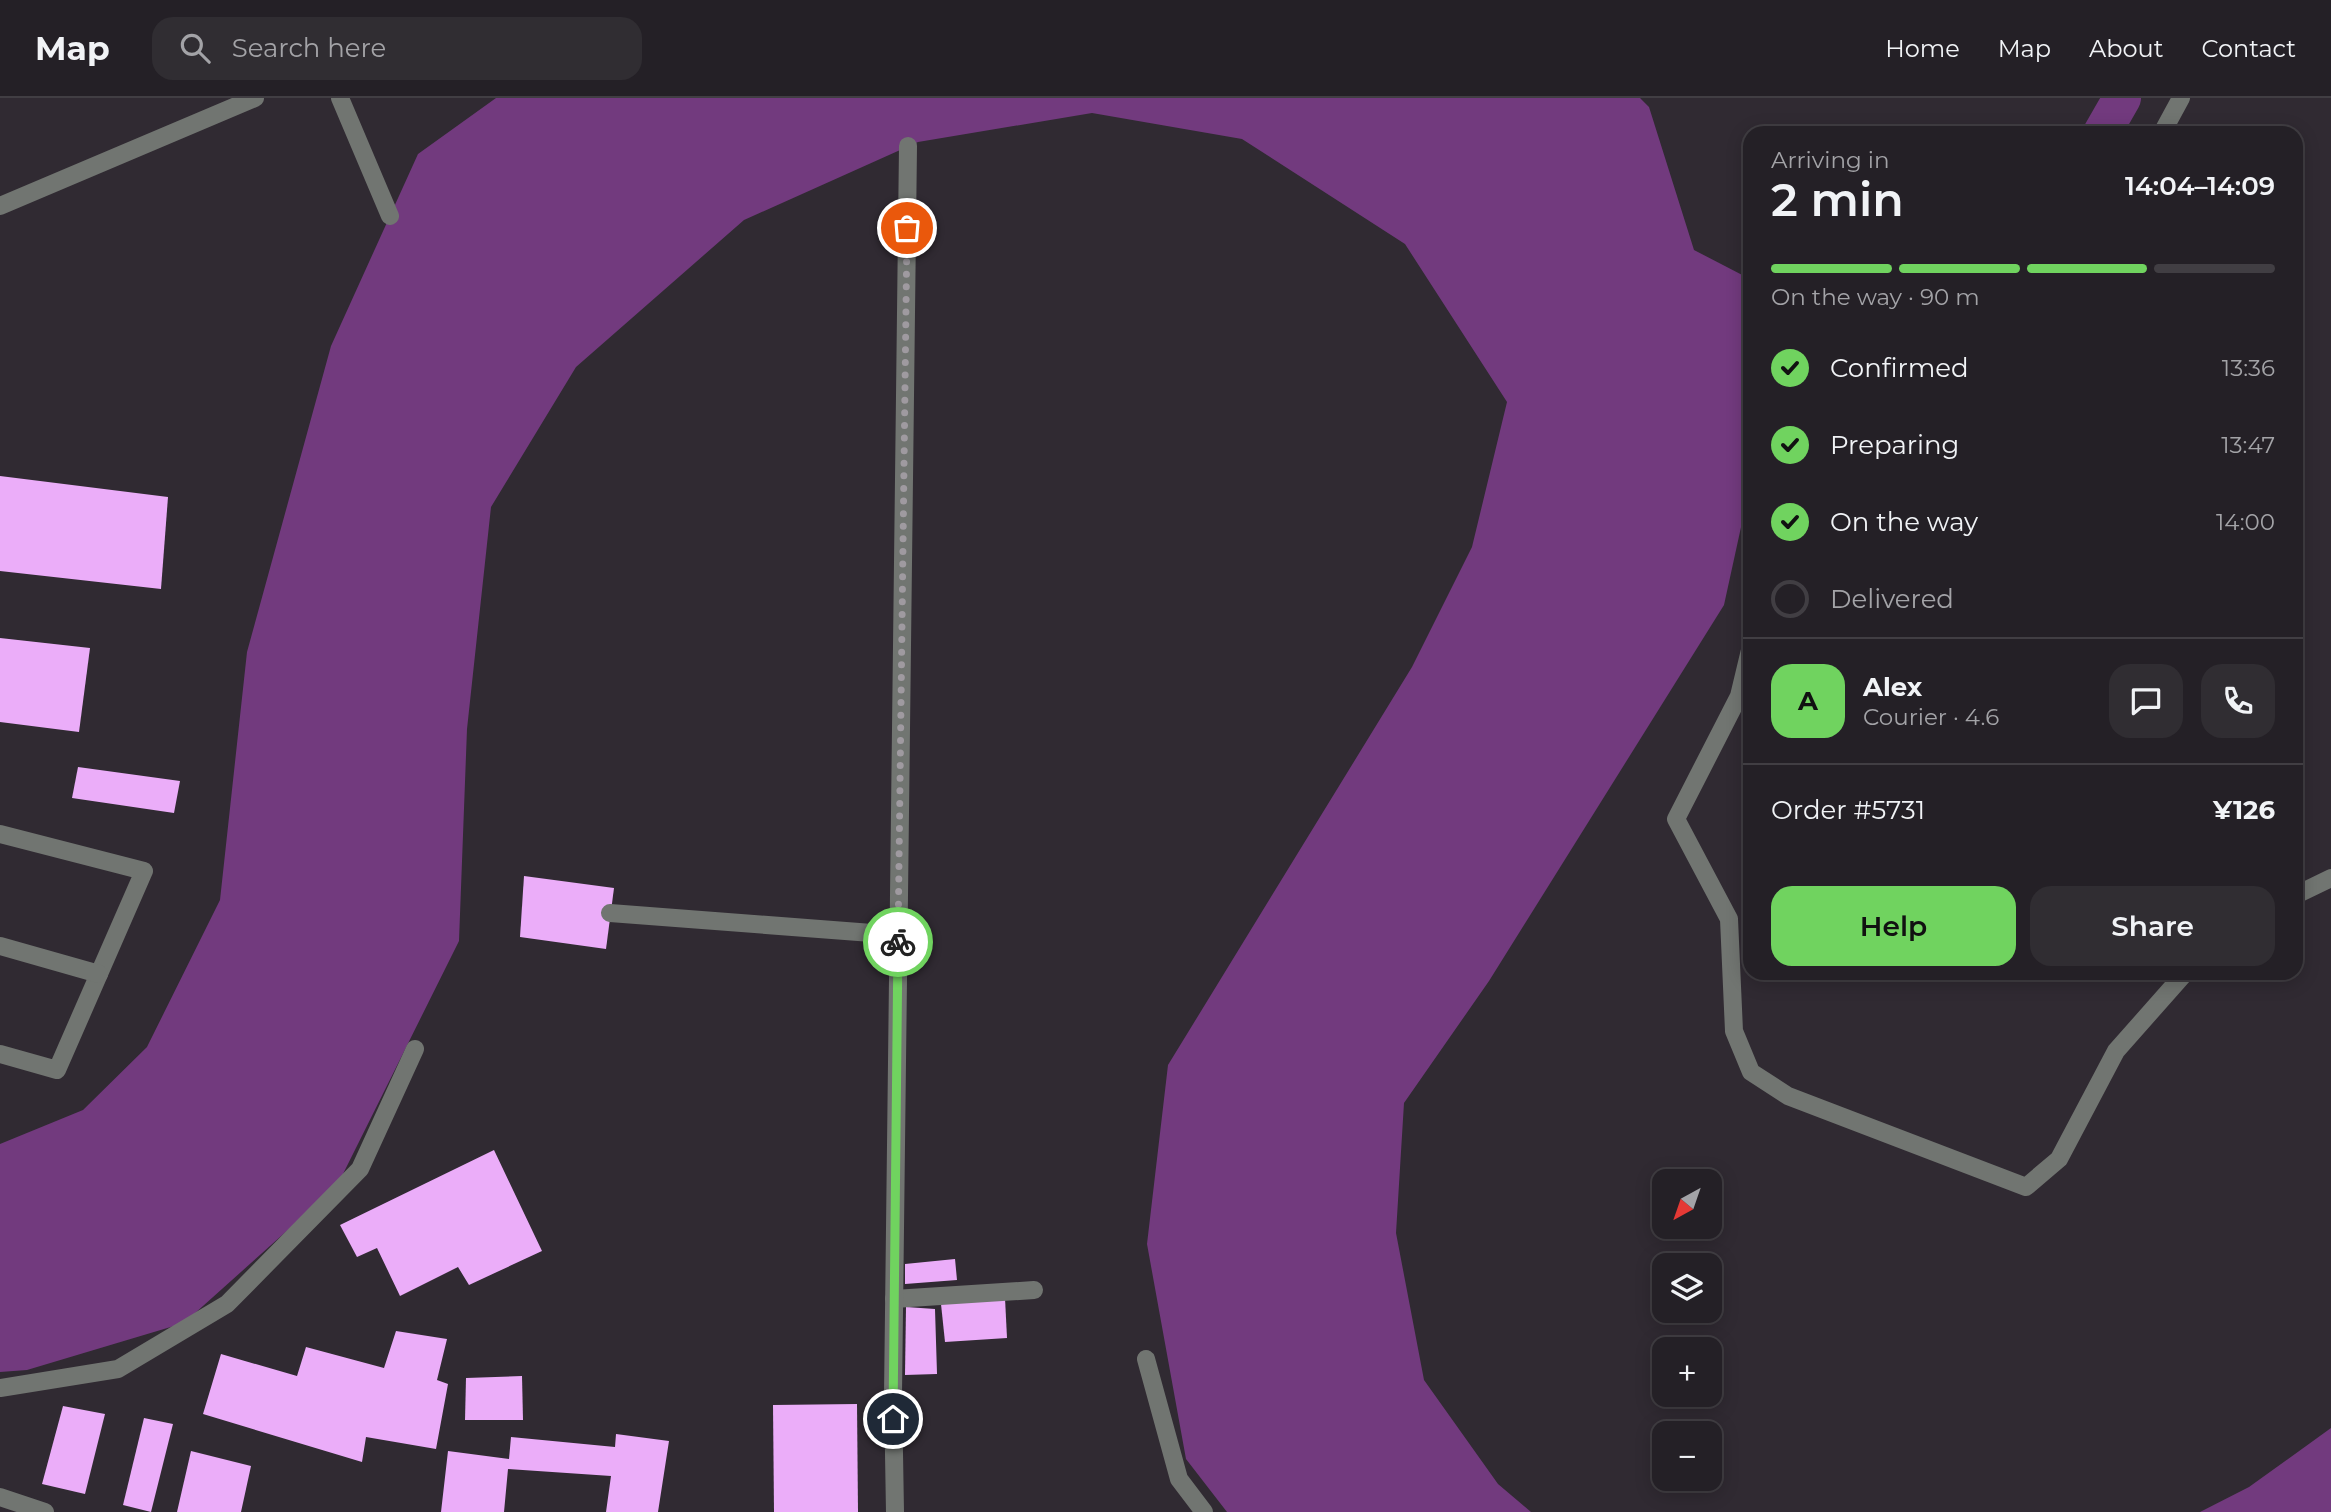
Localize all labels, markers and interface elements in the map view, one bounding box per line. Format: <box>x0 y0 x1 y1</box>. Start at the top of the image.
search box <box>152 17 642 80</box>
text: Map <box>35 28 110 68</box>
icon: search <box>176 29 214 67</box>
text: Search here <box>232 32 386 64</box>
text: Home <box>1885 34 1960 63</box>
text: Map <box>1998 34 2051 63</box>
text: About <box>2089 34 2163 63</box>
text: Contact <box>2201 34 2296 63</box>
text: Arriving in <box>1771 146 1890 174</box>
text: 14:04–14:09 <box>2125 170 2275 202</box>
text: 2 min <box>1771 171 1904 228</box>
pin <box>877 198 937 258</box>
icon: bag <box>888 209 926 247</box>
text: On the way · 90 m <box>1771 283 1980 311</box>
icon: check <box>1771 349 1809 387</box>
text: Confirmed <box>1830 352 1969 384</box>
text: 13:36 <box>2222 354 2275 382</box>
icon: check <box>1771 426 1809 464</box>
text: Preparing <box>1830 429 1959 461</box>
text: 13:47 <box>2221 431 2275 459</box>
icon: check <box>1771 503 1809 541</box>
text: On the way <box>1830 506 1978 538</box>
text: 14:00 <box>2216 508 2275 536</box>
text: Delivered <box>1830 583 1954 615</box>
button: chat <box>2109 664 2183 738</box>
button: phone <box>2201 664 2275 738</box>
text: Alex <box>1863 671 1922 703</box>
text: A <box>1798 685 1818 717</box>
text: Courier · 4.6 <box>1863 703 1999 731</box>
text: Order #5731 <box>1771 794 1925 826</box>
text: ¥126 <box>2213 794 2275 826</box>
button: Help <box>1771 886 2016 966</box>
button: Share <box>2030 886 2275 966</box>
courier <box>863 907 933 977</box>
icon: bike <box>879 923 917 961</box>
north arrow <box>1652 1169 1722 1239</box>
map controls <box>1652 1169 1722 1491</box>
button: layers <box>1652 1253 1722 1323</box>
button: + <box>1652 1337 1722 1407</box>
pin <box>863 1389 923 1449</box>
icon: home <box>874 1400 912 1438</box>
button: − <box>1652 1421 1722 1491</box>

